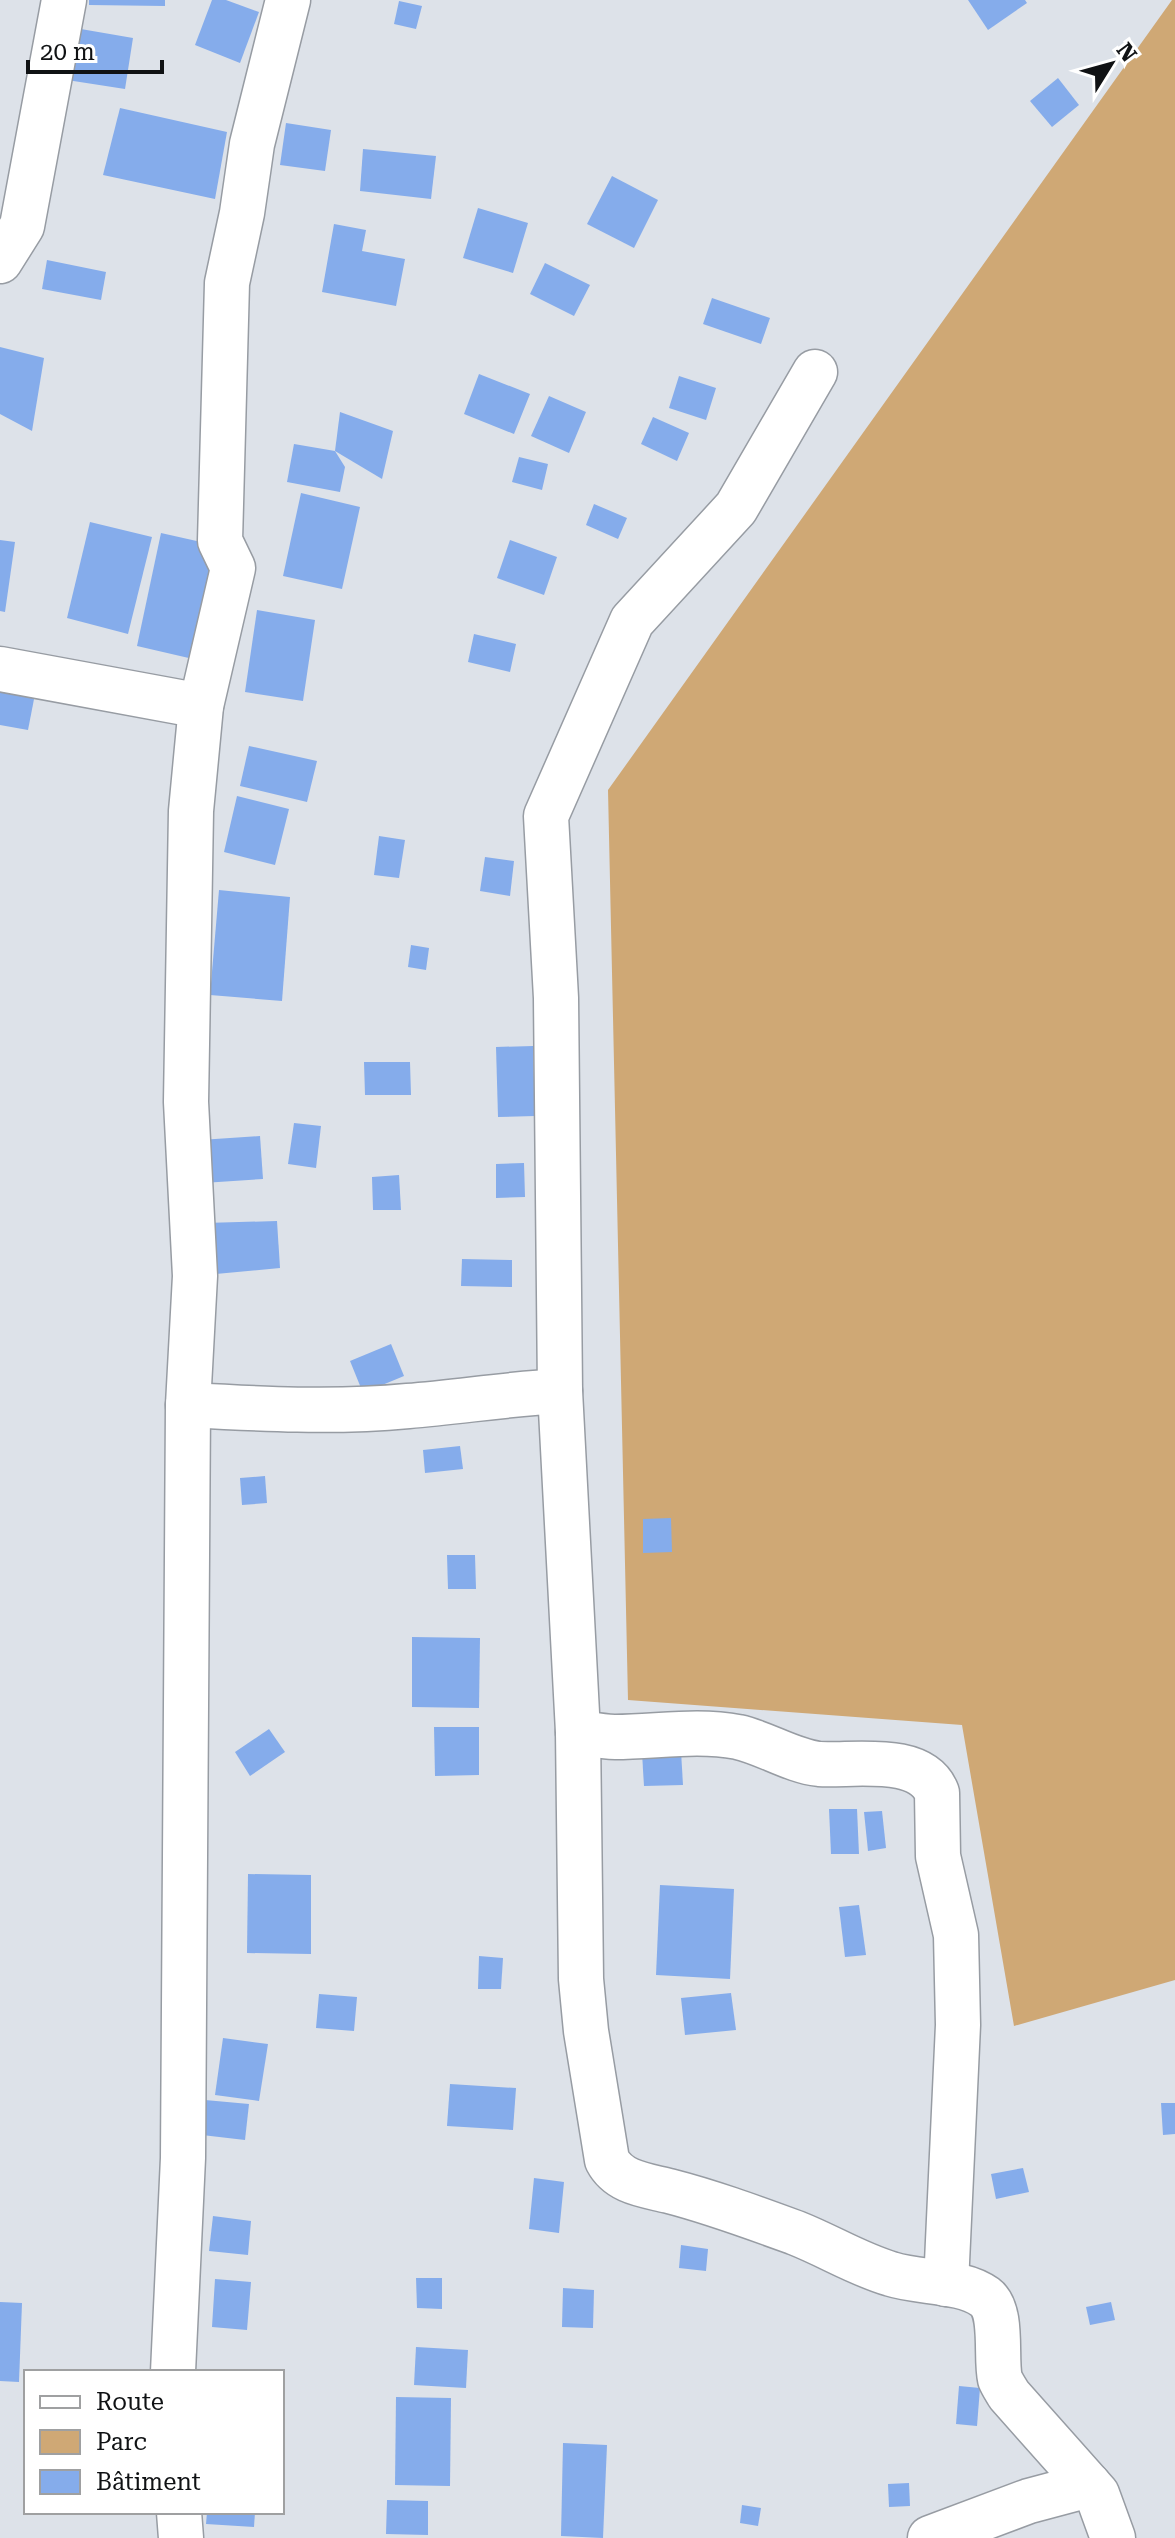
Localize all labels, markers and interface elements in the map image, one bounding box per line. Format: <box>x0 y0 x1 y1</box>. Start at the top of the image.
scale bar <box>28 24 162 74</box>
north arrow <box>1071 24 1151 104</box>
text: 20 m <box>40 38 95 66</box>
text: N <box>1111 38 1142 67</box>
legend <box>24 2370 284 2514</box>
text: Route <box>96 2388 164 2416</box>
text: Parc <box>96 2428 147 2456</box>
text: Bâtiment <box>96 2468 201 2496</box>

